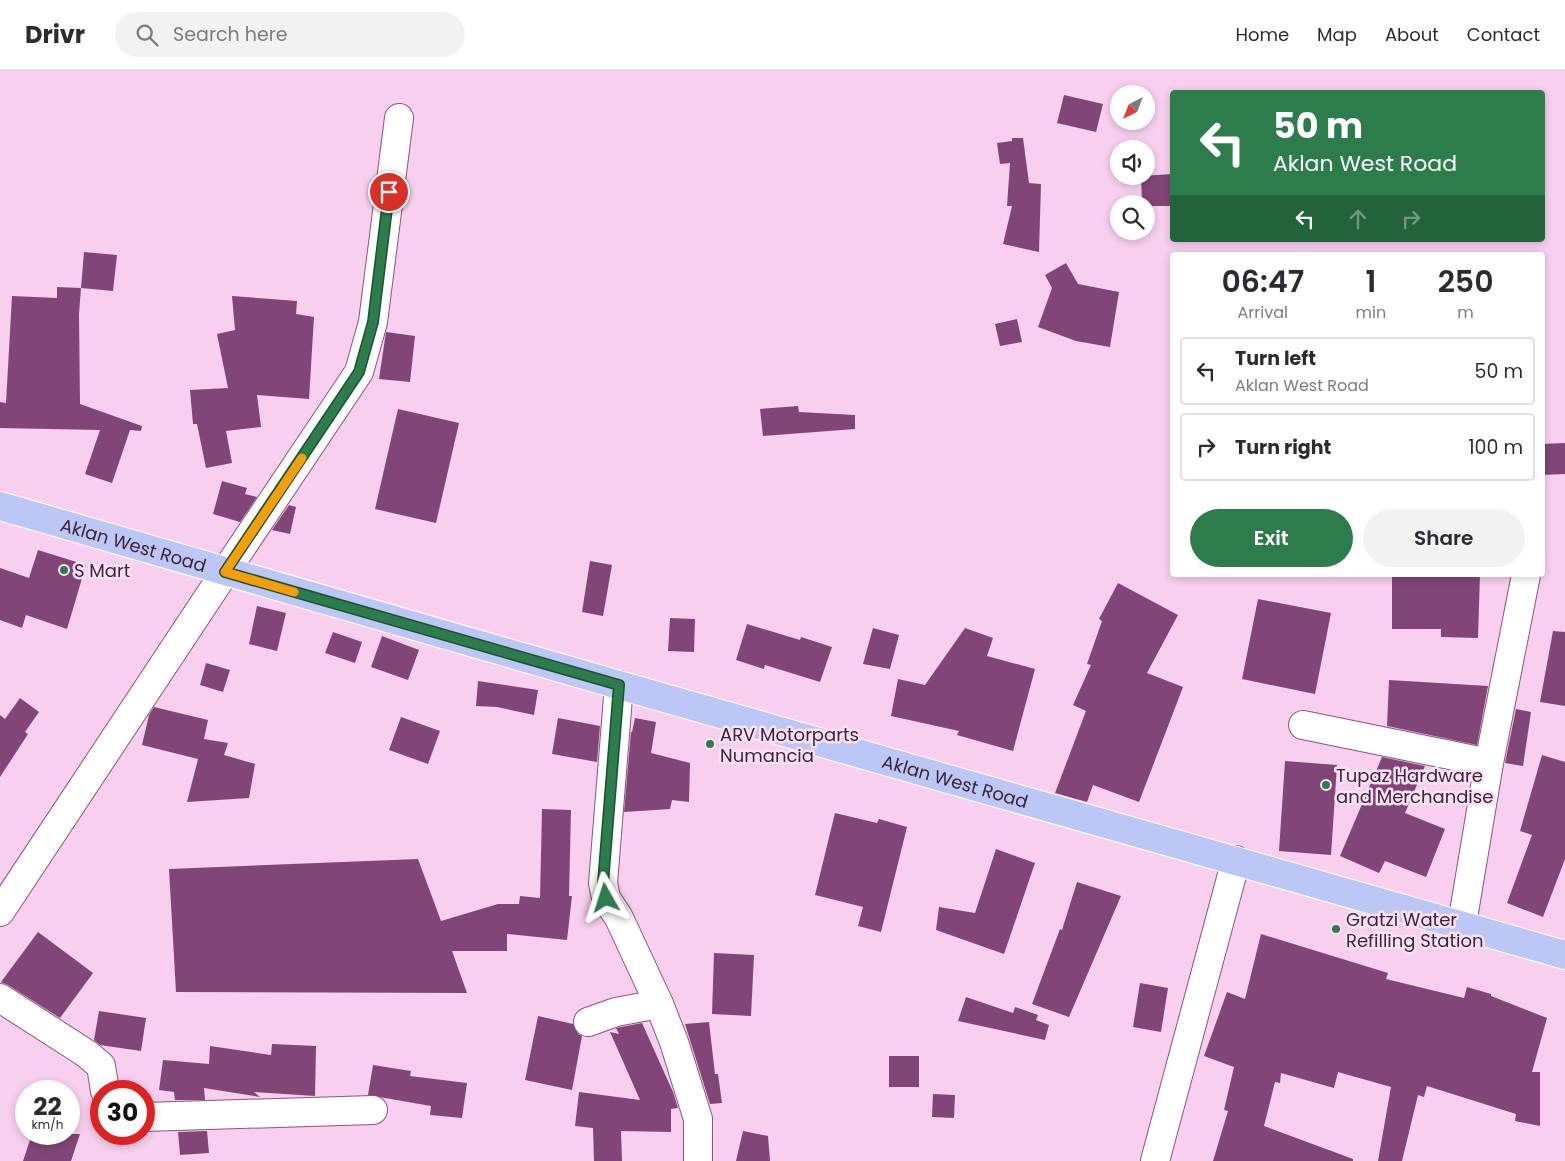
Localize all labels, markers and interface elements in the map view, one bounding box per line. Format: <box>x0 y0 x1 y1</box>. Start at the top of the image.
search box <box>115 12 465 57</box>
text: Drivr <box>25 18 85 51</box>
icon: search <box>133 21 161 49</box>
text: Search here <box>173 21 288 48</box>
text: Home <box>1235 22 1289 47</box>
text: Map <box>1317 22 1357 47</box>
text: About <box>1385 22 1439 47</box>
text: Contact <box>1467 22 1540 47</box>
north arrow <box>1110 85 1155 130</box>
map controls <box>1110 85 1155 240</box>
text: 50 m <box>1273 101 1363 150</box>
icon: left <box>1190 110 1255 175</box>
button: sound <box>1110 140 1155 185</box>
text: Aklan West Road <box>1273 148 1457 179</box>
pin <box>368 171 410 213</box>
icon: arrive <box>375 178 403 206</box>
button: search <box>1110 195 1155 240</box>
icon: left <box>1291 205 1319 233</box>
icon: ahead <box>1344 205 1372 233</box>
icon: right <box>1397 205 1425 233</box>
text: 06:47 <box>1221 260 1304 303</box>
text: 1 <box>1365 260 1376 303</box>
text: 250 <box>1438 260 1494 303</box>
text: Arrival <box>1238 301 1288 324</box>
text: min <box>1356 301 1386 324</box>
text: m <box>1457 301 1474 324</box>
text: Turn left <box>1235 345 1316 372</box>
icon: left <box>1192 357 1220 385</box>
text: 50 m <box>1474 358 1523 385</box>
text: Aklan West Road <box>1235 374 1369 397</box>
icon: right <box>1192 433 1220 461</box>
text: Turn right <box>1235 434 1331 461</box>
text: 100 m <box>1468 434 1523 461</box>
button: Exit <box>1190 509 1353 567</box>
button: Share <box>1363 509 1525 567</box>
street label: Aklan West Road <box>58 512 209 578</box>
place label: S Mart <box>74 558 130 583</box>
marker: S Mart <box>58 564 70 576</box>
place label: ARV Motorparts Numancia <box>720 722 859 768</box>
marker: ARV Motorparts Numancia <box>704 738 716 750</box>
street label: Aklan West Road <box>879 748 1031 814</box>
place label: Tupaz Hardware and Merchandise <box>1336 763 1493 809</box>
marker: Tupaz Hardware and Merchandise <box>1320 779 1332 791</box>
position arrow <box>579 871 631 923</box>
place label: Gratzi Water Refilling Station <box>1346 907 1484 953</box>
marker: Gratzi Water Refilling Station <box>1330 923 1342 935</box>
speed limit sign: 30 <box>90 1080 155 1145</box>
text: 22 <box>33 1089 62 1124</box>
text: km/h <box>32 1116 63 1133</box>

